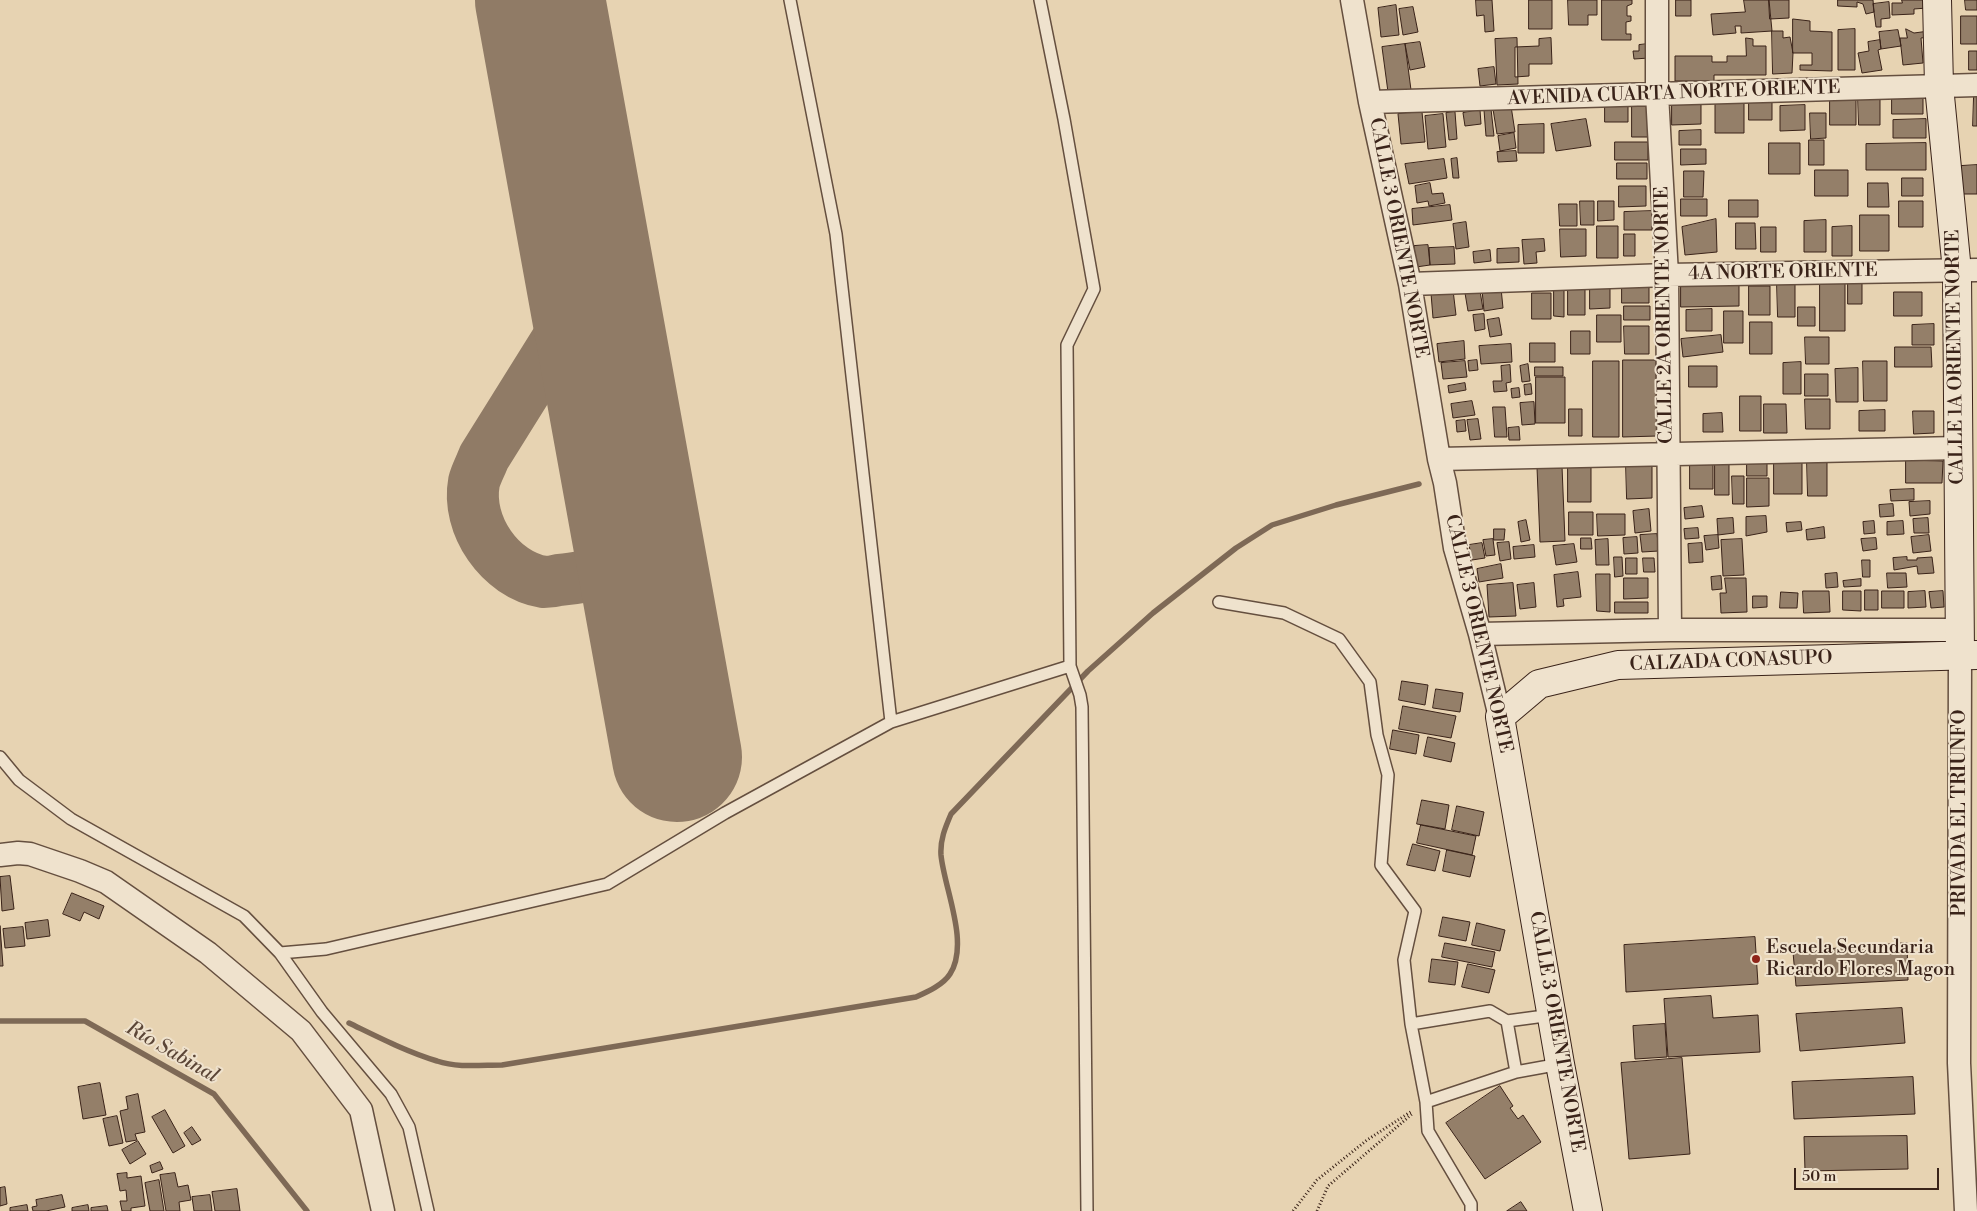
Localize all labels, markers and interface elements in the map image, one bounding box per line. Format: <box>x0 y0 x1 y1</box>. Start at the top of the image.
street label: AVENIDA CUARTA NORTE ORIENTE <box>1507 77 1841 111</box>
street label: CALLE 3 ORIENTE NORTE <box>1363 116 1433 360</box>
street label: CALLE 2A ORIENTE NORTE <box>1651 186 1679 444</box>
street label: CALLE 1A ORIENTE NORTE <box>1942 229 1970 485</box>
street label: 4A NORTE ORIENTE <box>1688 260 1878 286</box>
street label: CALLE 3 ORIENTE NORTE <box>1439 512 1517 756</box>
street label: CALZADA CONASUPO <box>1629 647 1833 677</box>
street label: PRIVADA EL TRIUNFO <box>1949 709 1971 917</box>
street label: CALLE 3 ORIENTE NORTE <box>1524 910 1588 1154</box>
place label: Escuela Secundaria Ricardo Flores Magon <box>1766 937 1955 981</box>
marker: Escuela Secundaria Ricardo Flores Magon <box>1750 953 1762 965</box>
water label: Río Sabinal <box>121 1017 223 1089</box>
scale bar <box>1797 1158 1942 1190</box>
text: 50 m <box>1802 1167 1836 1186</box>

